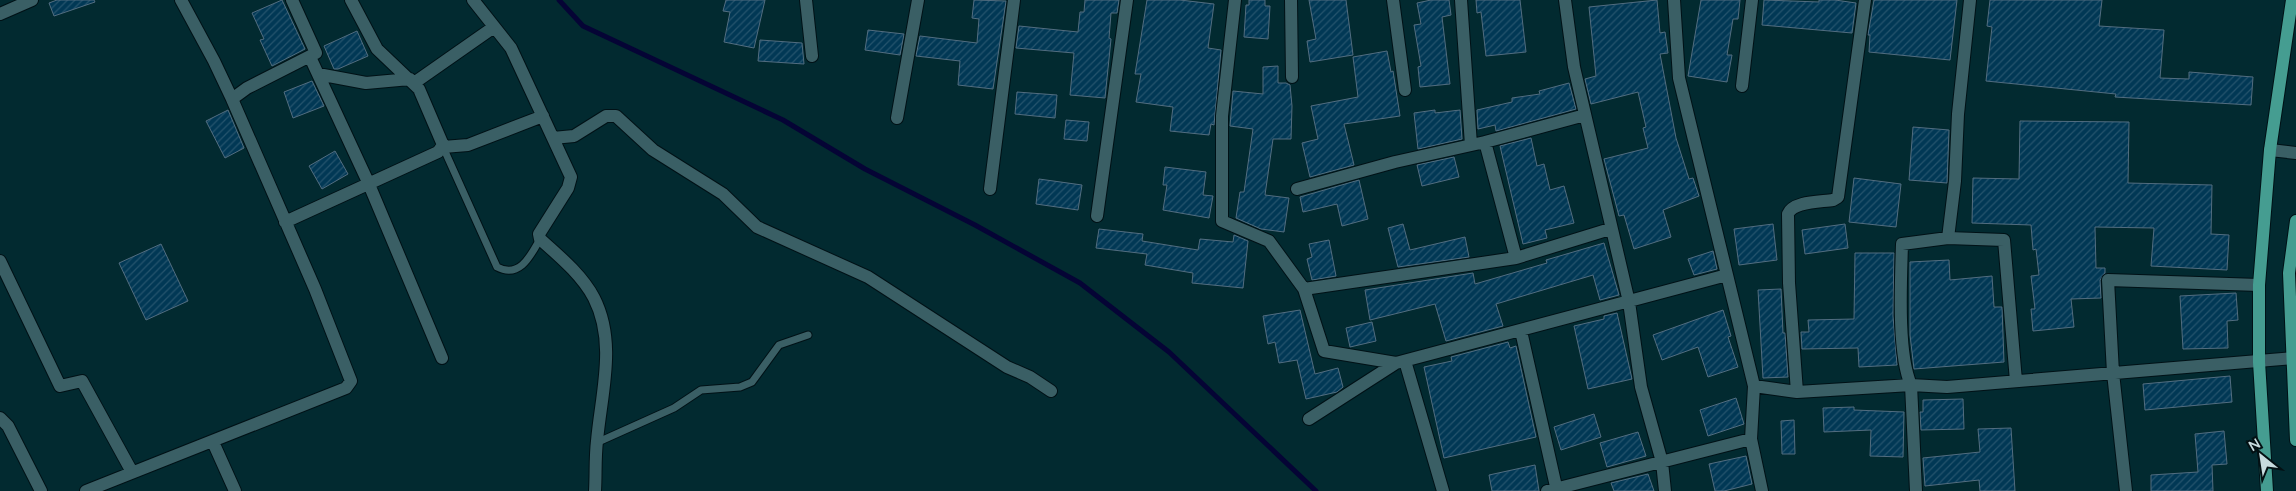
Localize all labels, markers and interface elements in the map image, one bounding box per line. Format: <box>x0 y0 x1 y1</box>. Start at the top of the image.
north arrow <box>2236 431 2286 481</box>
text: N <box>2245 434 2263 454</box>

